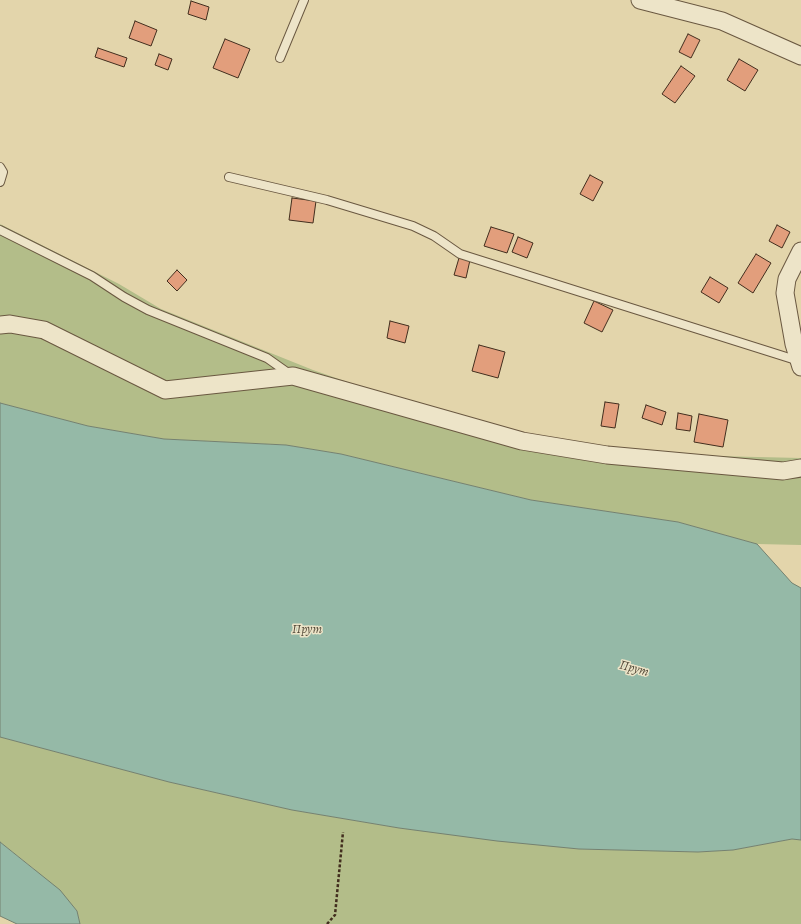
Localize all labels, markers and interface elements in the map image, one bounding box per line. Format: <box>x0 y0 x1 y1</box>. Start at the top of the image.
water label: Прут <box>292 622 322 638</box>
water label: Прут <box>618 658 650 680</box>

